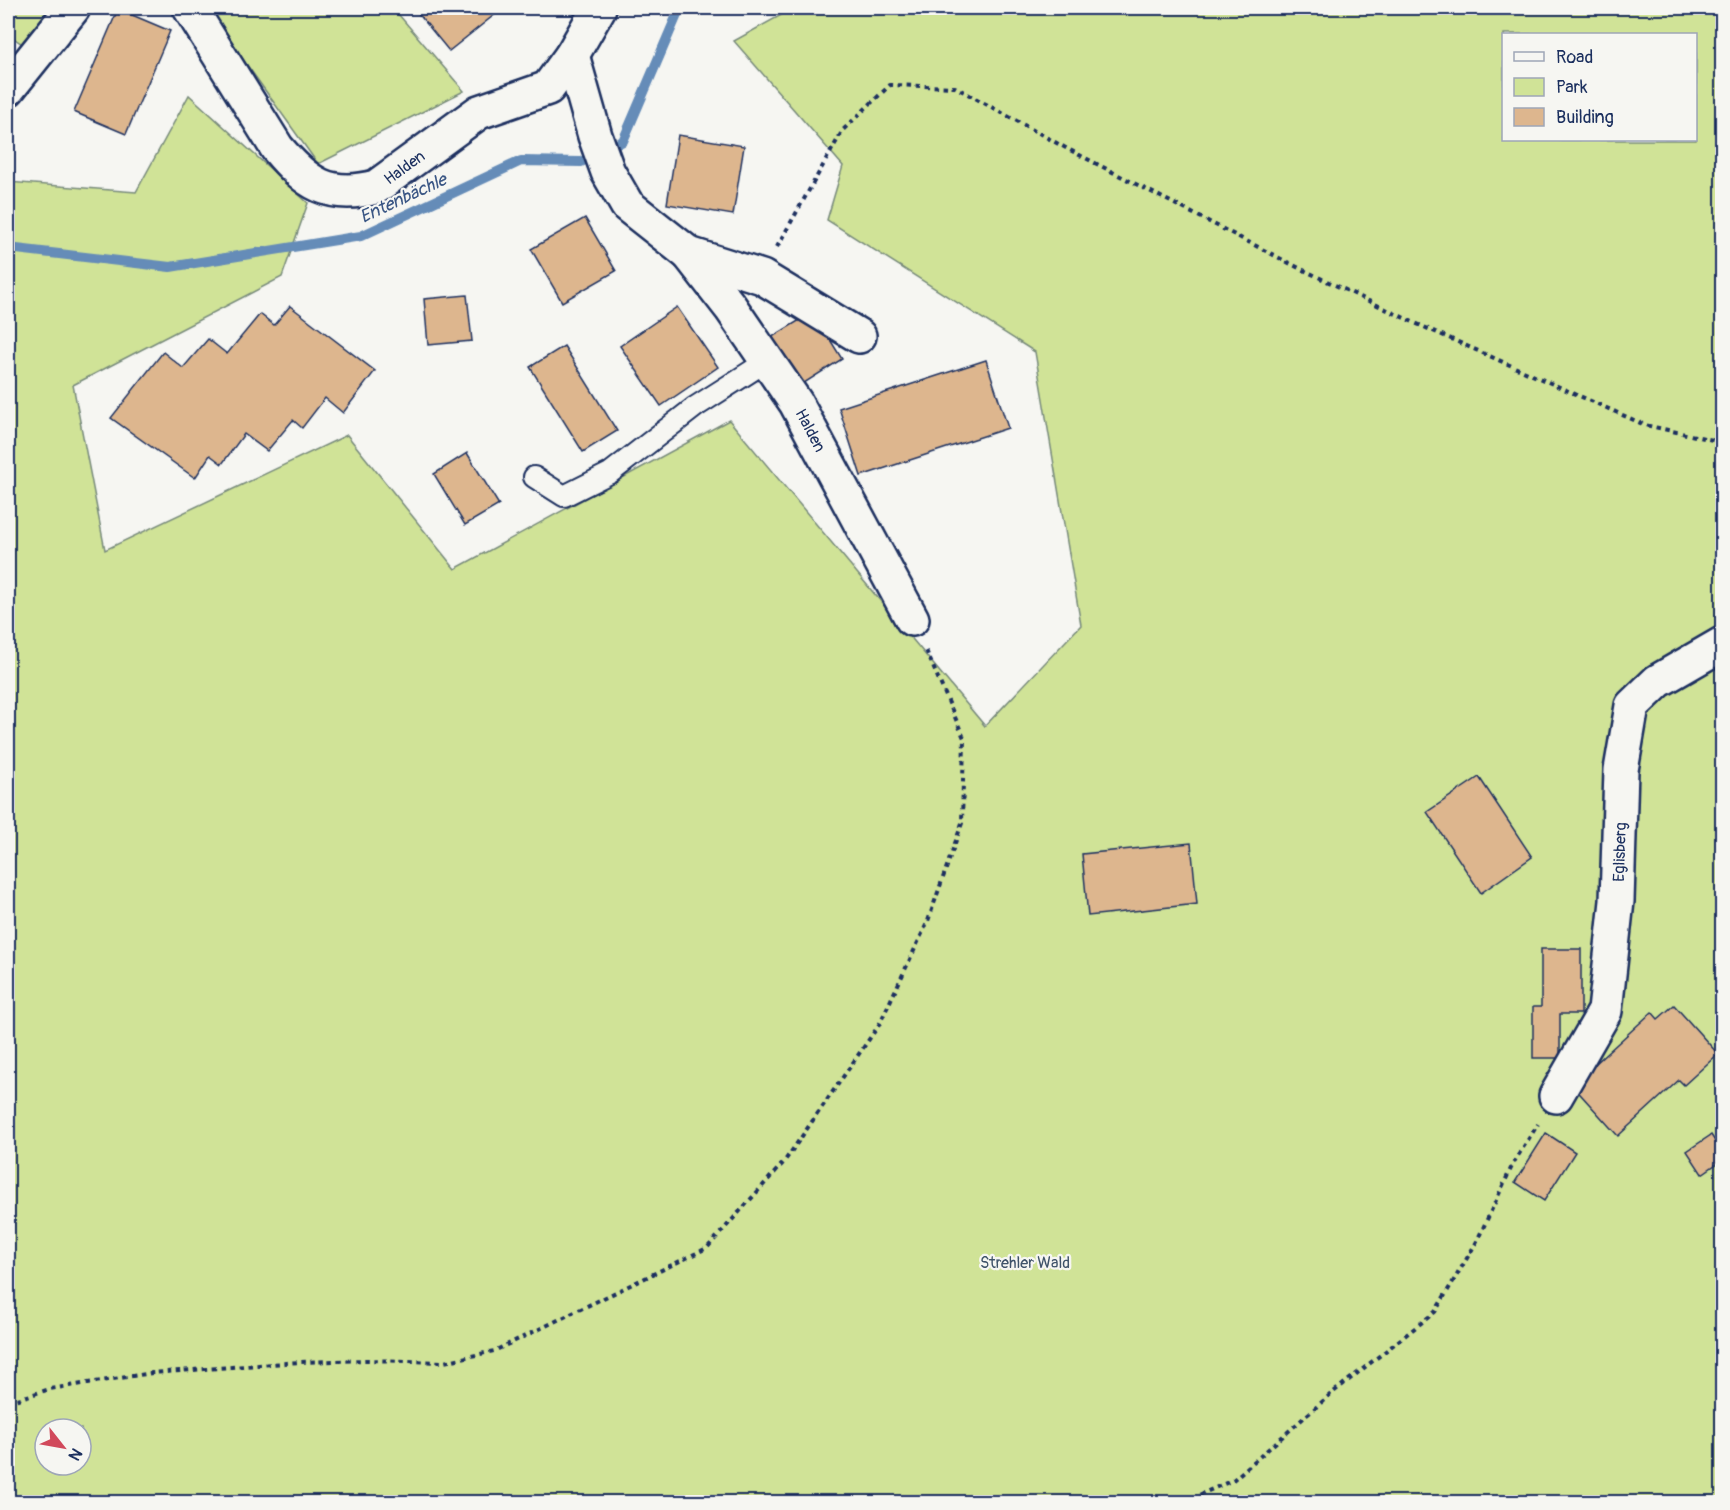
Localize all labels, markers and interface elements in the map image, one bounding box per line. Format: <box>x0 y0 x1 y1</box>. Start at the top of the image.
legend <box>1502 33 1697 141</box>
text: Road <box>1556 46 1593 69</box>
text: Park <box>1556 76 1588 99</box>
text: Building <box>1556 106 1614 129</box>
street label: Halden <box>380 146 429 189</box>
water label: Entenbächle <box>356 167 452 229</box>
street label: Halden <box>790 405 830 455</box>
street label: Eglisberg <box>1609 822 1631 882</box>
park label: Strehler Wald <box>980 1253 1070 1273</box>
north arrow <box>33 1417 93 1477</box>
text: N <box>64 1444 86 1464</box>

